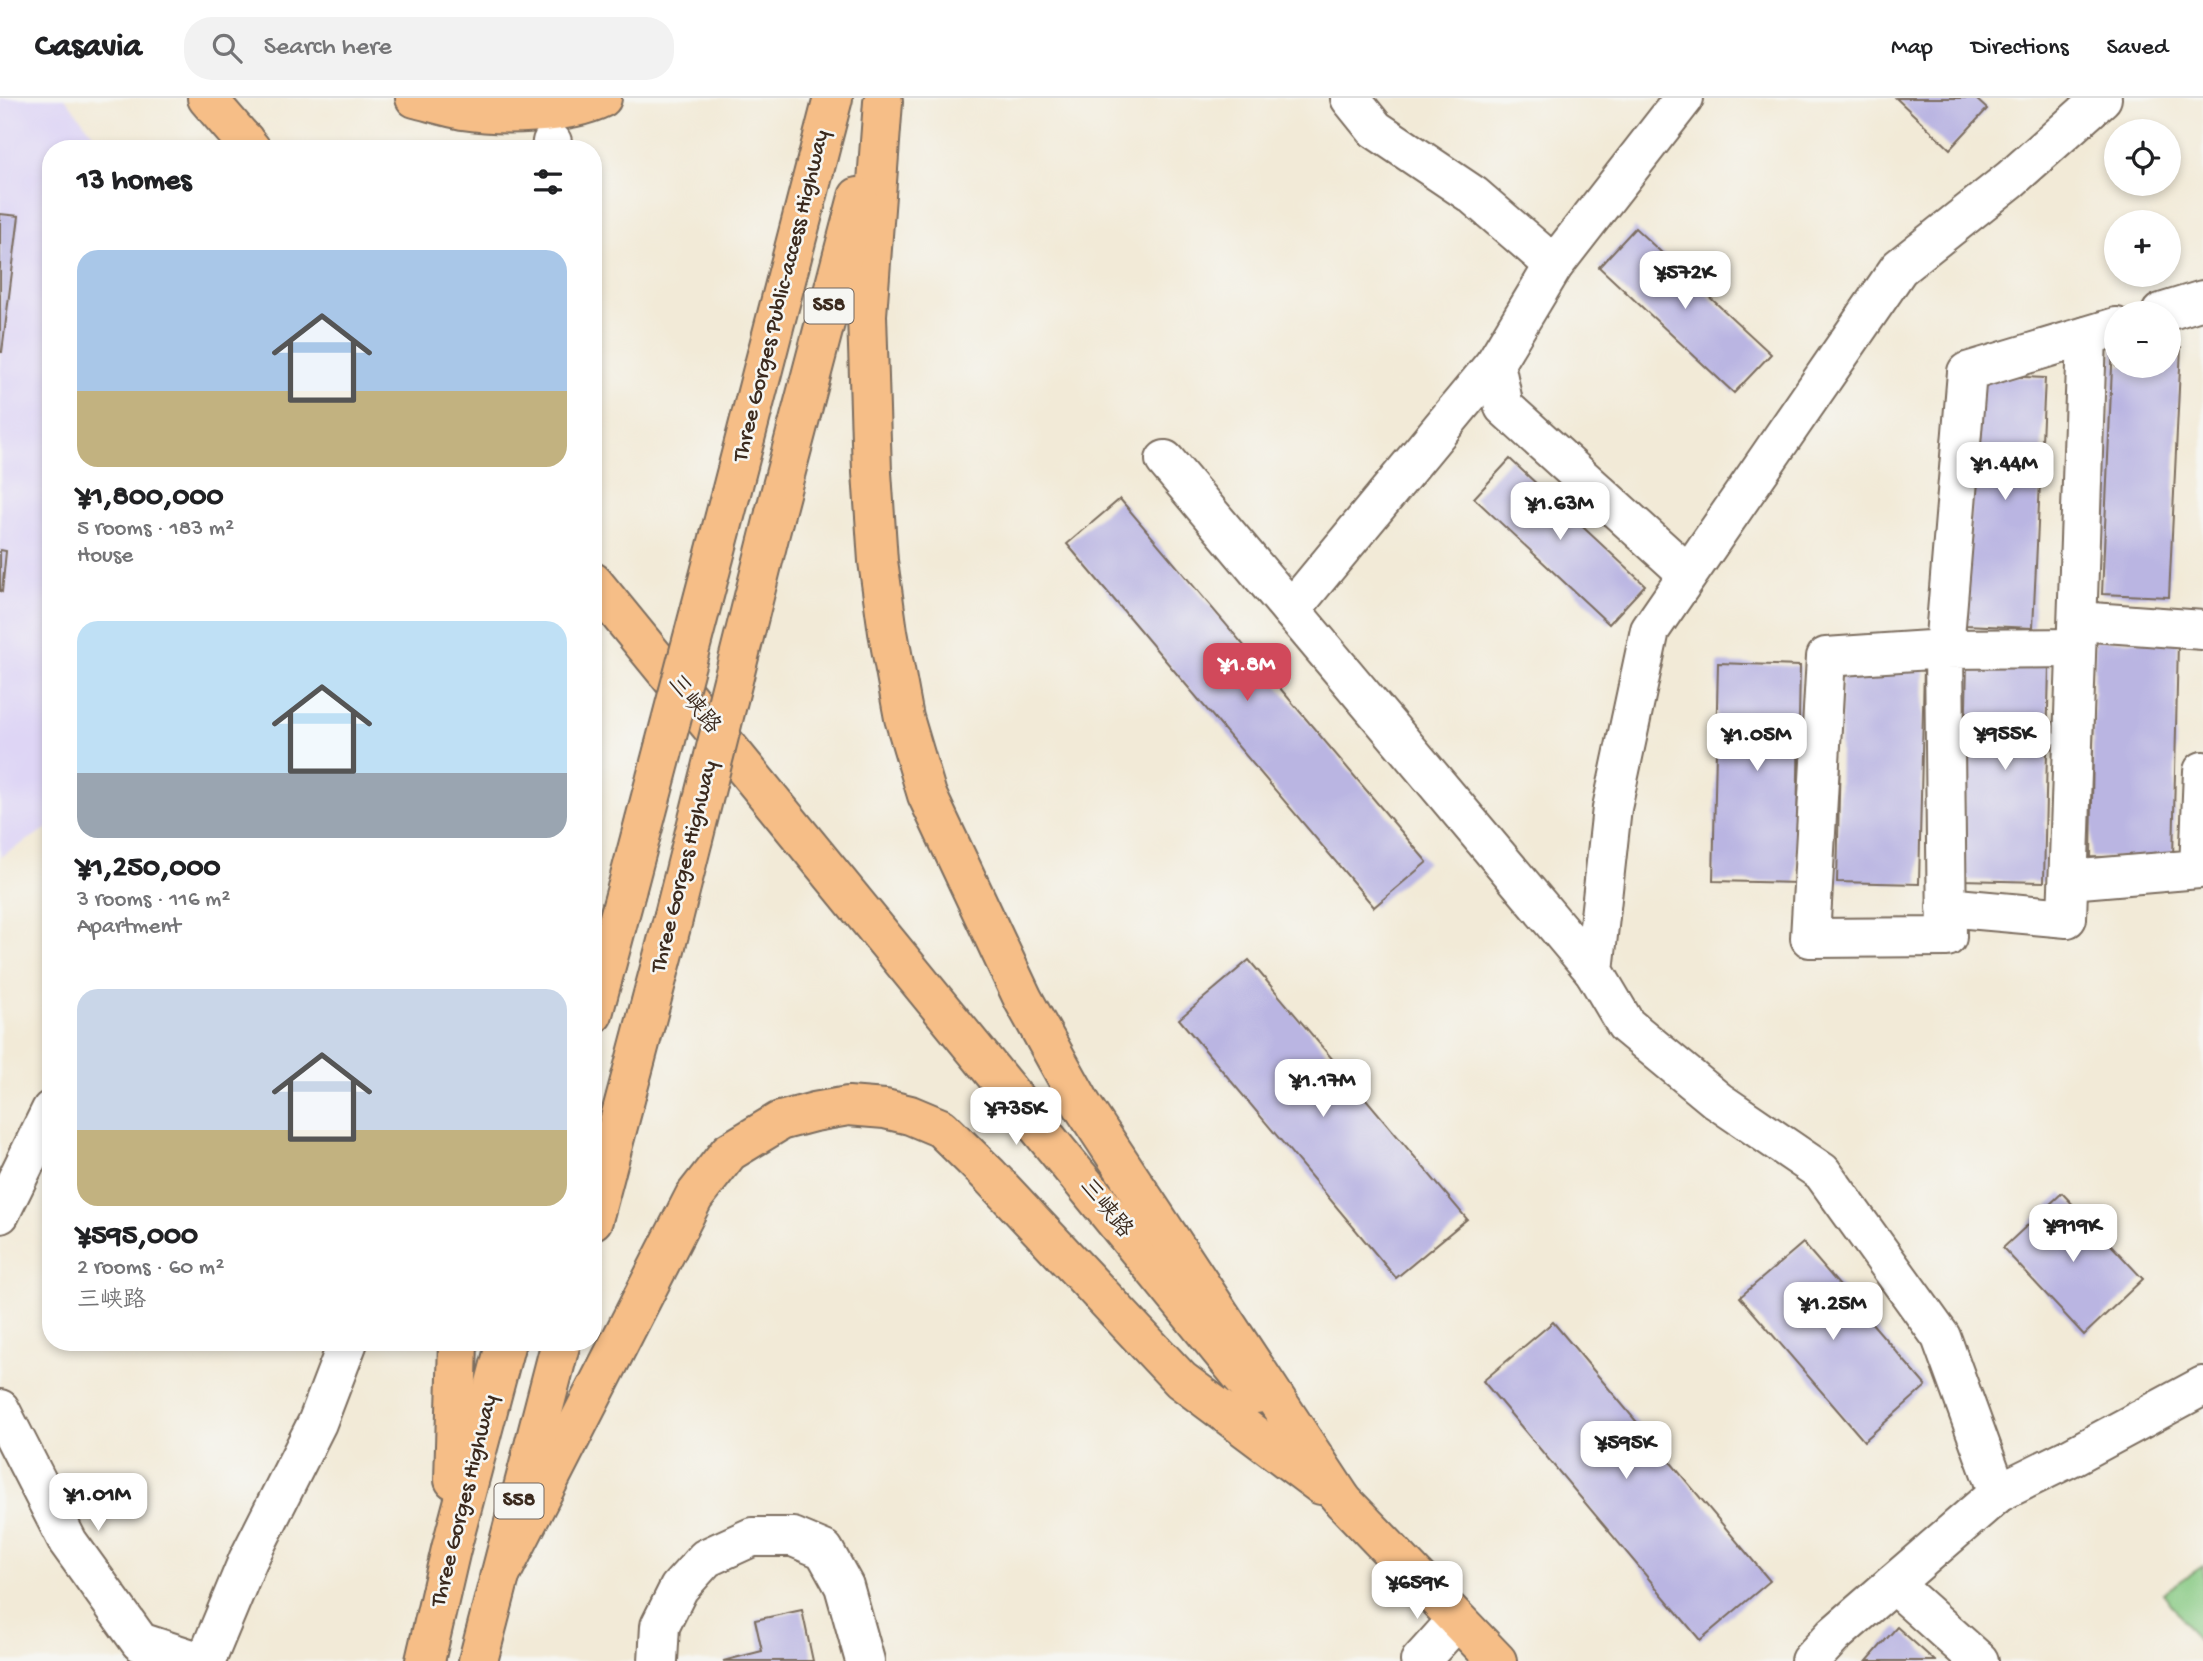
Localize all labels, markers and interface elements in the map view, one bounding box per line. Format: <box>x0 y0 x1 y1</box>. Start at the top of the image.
search box <box>184 17 674 80</box>
text: Casavia <box>35 29 142 67</box>
icon: search <box>208 29 246 67</box>
text: Search here <box>264 33 392 64</box>
text: Map <box>1891 34 1933 63</box>
text: Directions <box>1971 34 2069 63</box>
text: Saved <box>2107 34 2168 63</box>
map controls <box>2104 119 2181 378</box>
button: locate <box>2104 119 2181 196</box>
street label: Three Gorges Public-access Highway <box>727 127 836 467</box>
icon: filters <box>529 163 567 201</box>
text: 13 homes <box>77 165 191 200</box>
button: + <box>2104 210 2181 287</box>
pin: ¥572K <box>1636 252 1734 311</box>
text: ¥572K <box>1656 260 1714 287</box>
road number: S58 <box>804 288 854 324</box>
icon: home <box>259 295 385 421</box>
button: − <box>2104 301 2181 378</box>
pin: ¥1.44M <box>1948 442 2062 502</box>
text: ¥1.44M <box>1973 451 2037 478</box>
text: ¥1,800,000 <box>77 481 223 516</box>
pin: ¥1.63M <box>1503 482 1617 542</box>
text: ¥1.63M <box>1527 491 1593 518</box>
text: 5 rooms · 183 m² <box>77 516 234 543</box>
text: House <box>77 543 133 570</box>
pin: ¥1.8M <box>1198 644 1296 703</box>
text: ¥1.8M <box>1219 652 1275 679</box>
icon: home <box>259 666 385 792</box>
street label: 三峡路 <box>661 669 726 740</box>
pin: ¥955K <box>1956 712 2054 772</box>
pin: ¥1.05M <box>1700 714 1814 773</box>
text: ¥955K <box>1975 721 2035 748</box>
text: ¥1.05M <box>1723 722 1791 749</box>
street label: Three Gorges Highway <box>645 758 724 978</box>
text: ¥1,250,000 <box>77 852 221 887</box>
text: 3 rooms · 116 m² <box>77 887 230 914</box>
text: Apartment <box>77 914 181 941</box>
icon: home <box>259 1034 385 1160</box>
pin: ¥1.17M <box>1266 1060 1380 1119</box>
text: ¥1.17M <box>1291 1068 1355 1095</box>
pin: ¥735K <box>967 1088 1065 1147</box>
text: ¥735K <box>986 1096 1046 1123</box>
street label: 三峡路 <box>1073 1173 1138 1244</box>
pin: ¥919K <box>2024 1204 2122 1264</box>
text: ¥919K <box>2045 1213 2101 1240</box>
text: ¥595,000 <box>77 1220 198 1255</box>
text: 2 rooms · 60 m² <box>77 1255 224 1282</box>
pin: ¥1.25M <box>1776 1282 1890 1342</box>
text: 三峡路 <box>77 1288 146 1315</box>
text: ¥1.25M <box>1800 1291 1866 1318</box>
street label: Three Gorges Highway <box>425 1392 504 1612</box>
pin: ¥595K <box>1577 1422 1675 1481</box>
text: ¥595K <box>1596 1430 1656 1457</box>
pin: ¥1.01M <box>41 1474 155 1533</box>
text: ¥1.01M <box>65 1482 131 1509</box>
road number: S58 <box>494 1484 544 1518</box>
pin: ¥659K <box>1368 1562 1466 1621</box>
text: ¥659K <box>1388 1570 1446 1597</box>

